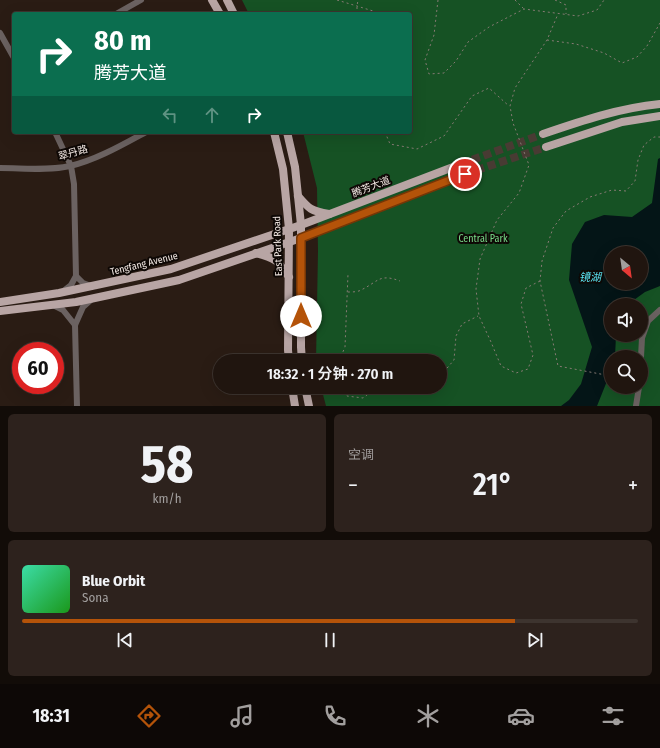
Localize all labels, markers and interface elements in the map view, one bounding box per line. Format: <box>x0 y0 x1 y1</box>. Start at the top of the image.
text: 80 m <box>94 24 151 57</box>
icon: right <box>28 28 80 80</box>
text: 腾芳大道 <box>94 62 166 84</box>
icon: left <box>159 104 181 126</box>
icon: ahead <box>201 104 223 126</box>
icon: right <box>243 104 265 126</box>
street label: 翠丹路 <box>57 143 89 163</box>
pin <box>448 157 482 191</box>
icon: arrive <box>454 163 476 185</box>
street label: 腾芳大道 <box>350 174 392 200</box>
street label: East Park Road <box>271 216 285 276</box>
park label: Central Park <box>458 233 508 245</box>
north arrow <box>604 246 648 290</box>
map controls <box>604 246 648 394</box>
street label: Tengfang Avenue <box>109 250 179 278</box>
water label: 镜湖 <box>579 271 603 284</box>
position arrow <box>280 295 322 337</box>
button: sound <box>604 298 648 342</box>
speed limit sign: 60 <box>12 342 64 394</box>
button: search <box>604 350 648 394</box>
text: 18:32 · 1 分钟 · 270 m <box>267 365 393 383</box>
text: 58 <box>141 433 194 496</box>
text: 空调 <box>348 447 374 462</box>
text: 21° <box>473 467 513 503</box>
text: − <box>348 472 358 499</box>
text: + <box>628 472 638 499</box>
text: km/h <box>153 491 182 506</box>
text: Blue Orbit <box>82 572 145 590</box>
text: Sona <box>82 590 109 605</box>
icon: previous <box>114 629 136 651</box>
icon: pause <box>319 629 341 651</box>
icon: next <box>524 629 546 651</box>
icon: directions <box>135 702 163 730</box>
icon: music <box>228 702 256 730</box>
icon: phone <box>321 702 349 730</box>
icon: climate <box>414 702 442 730</box>
icon: car <box>507 702 535 730</box>
icon: filters <box>599 702 627 730</box>
text: 18:31 <box>32 705 70 727</box>

